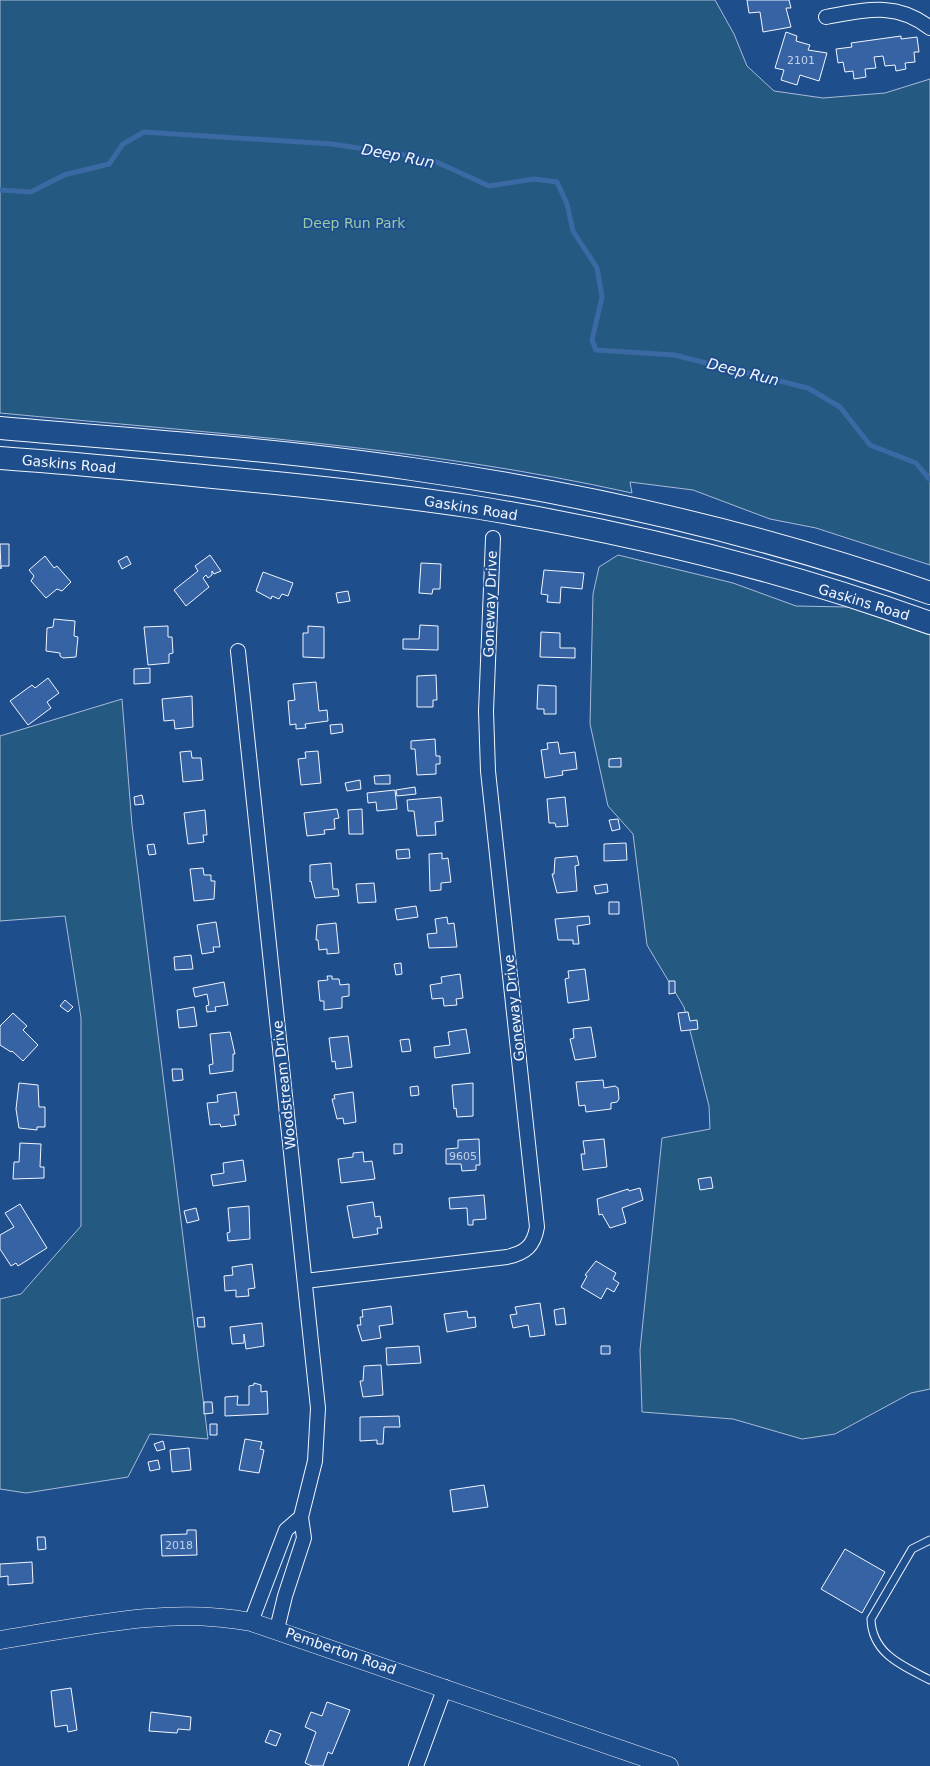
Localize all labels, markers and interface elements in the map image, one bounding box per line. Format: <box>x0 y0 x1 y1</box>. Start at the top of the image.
house number: 2101 <box>787 54 815 67</box>
water label: Deep Run <box>360 140 436 172</box>
park label: Deep Run Park <box>303 215 406 231</box>
water label: Deep Run <box>705 354 781 390</box>
street label: Gaskins Road <box>21 452 117 476</box>
street label: Gaskins Road <box>423 493 519 523</box>
street label: Goneway Drive <box>480 550 500 658</box>
street label: Gaskins Road <box>816 581 912 623</box>
street label: Goneway Drive <box>500 954 528 1062</box>
street label: Woodstream Drive <box>269 1020 299 1150</box>
house number: 9605 <box>449 1150 477 1163</box>
house number: 2018 <box>165 1539 193 1552</box>
street label: Pemberton Road <box>284 1625 398 1677</box>

